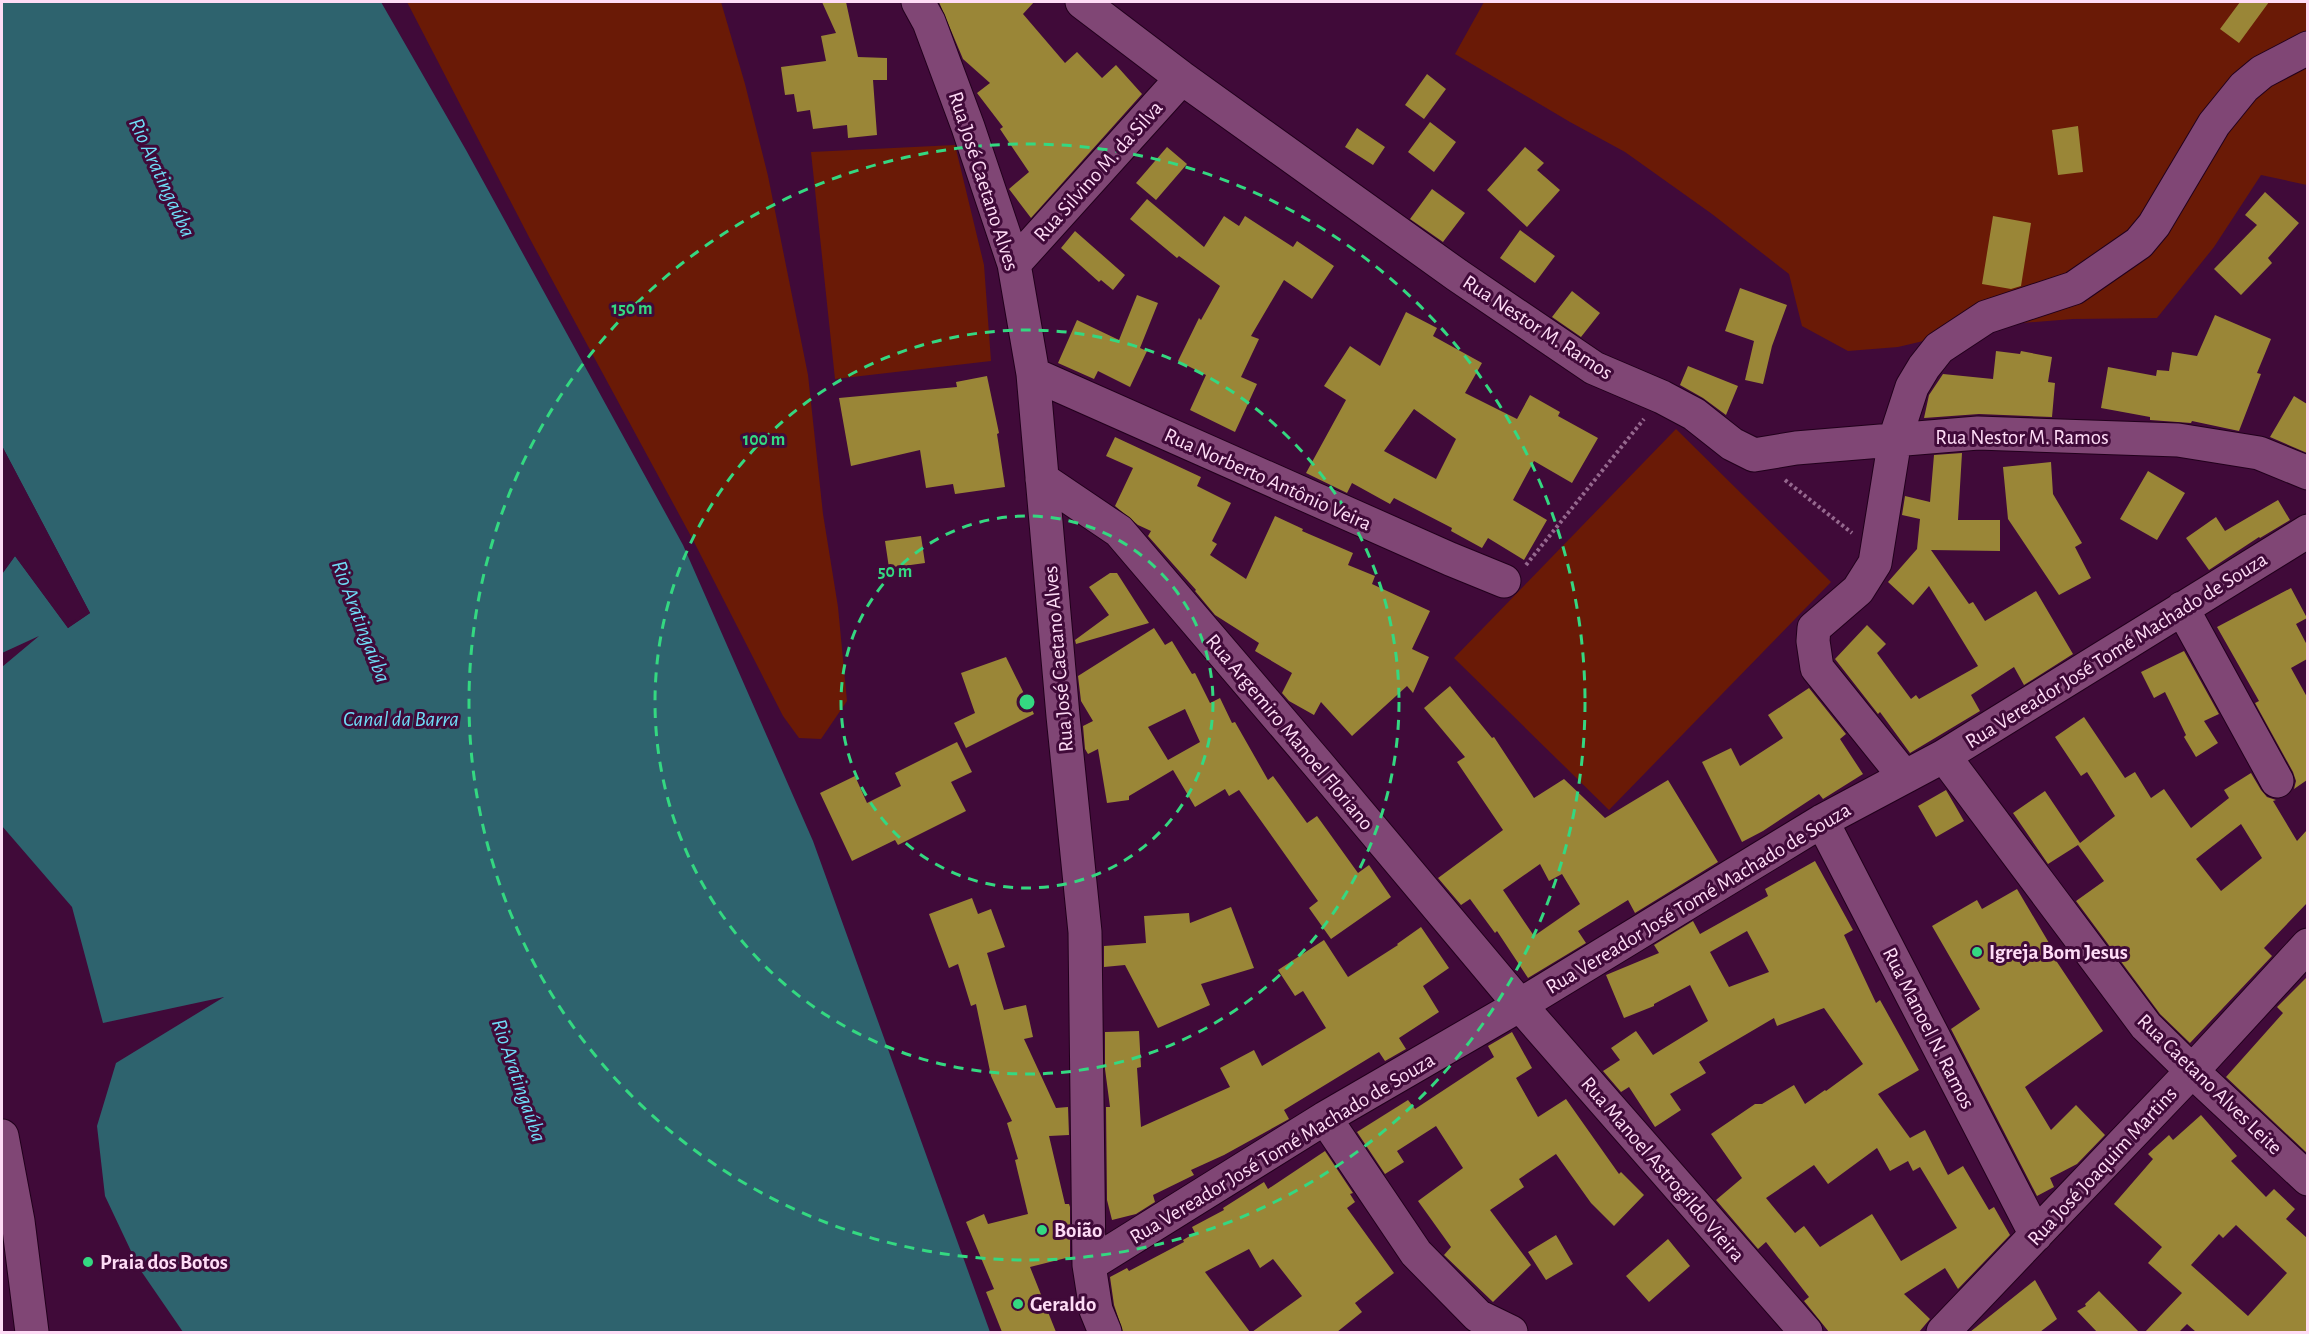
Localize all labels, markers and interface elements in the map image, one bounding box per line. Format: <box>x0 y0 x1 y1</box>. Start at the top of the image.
street label: Rua José Caetano Alves <box>945 89 1022 273</box>
street label: Rua Silvino M. da Silva <box>1030 97 1167 246</box>
water label: Rio Aratingaúba <box>125 114 199 241</box>
street label: Rua Nestor M. Ramos <box>1459 271 1616 384</box>
text: 150 m <box>612 300 652 318</box>
street label: Rua Norberto Antônio Veira <box>1161 424 1375 535</box>
street label: Rua Nestor M. Ramos <box>1935 427 2109 448</box>
text: 100 m <box>743 431 785 449</box>
street label: Rua Vereador José Tomé Machado de Souza <box>1962 548 2271 752</box>
water label: Rio Aratingaúba <box>328 557 394 686</box>
text: 50 m <box>878 563 912 581</box>
street label: Rua José Caetano Alves <box>1040 565 1077 753</box>
street label: Rua Argemiro Manoel Floriano <box>1202 630 1377 834</box>
centre of rings <box>1017 692 1037 712</box>
water label: Canal da Barra <box>343 708 459 730</box>
street label: Rua Vereador José Tomé Machado de Souza <box>1542 799 1855 998</box>
place label: Igreja Bom Jesus <box>1989 942 2128 963</box>
street label: Rua Manoel N. Ramos <box>1879 944 1978 1112</box>
marker: Igreja Bom Jesus <box>1970 945 1984 959</box>
street label: Rua Caetano Alves Leite <box>2133 1010 2286 1159</box>
water label: Rio Aratingaúba <box>488 1016 550 1145</box>
street label: Rua Vereador José Tomé Machado de Souza <box>1126 1049 1439 1248</box>
street label: Rua Manoel Astrogildo Vieira <box>1577 1073 1749 1266</box>
street label: Rua José Joaquim Martins <box>2024 1083 2181 1250</box>
place label: Boião <box>1054 1220 1102 1241</box>
marker: Boião <box>1035 1223 1049 1237</box>
place label: Praia dos Botos <box>100 1252 228 1273</box>
marker: Praia dos Botos <box>81 1255 95 1269</box>
place label: Geraldo <box>1030 1294 1096 1315</box>
marker: Geraldo <box>1011 1297 1025 1311</box>

